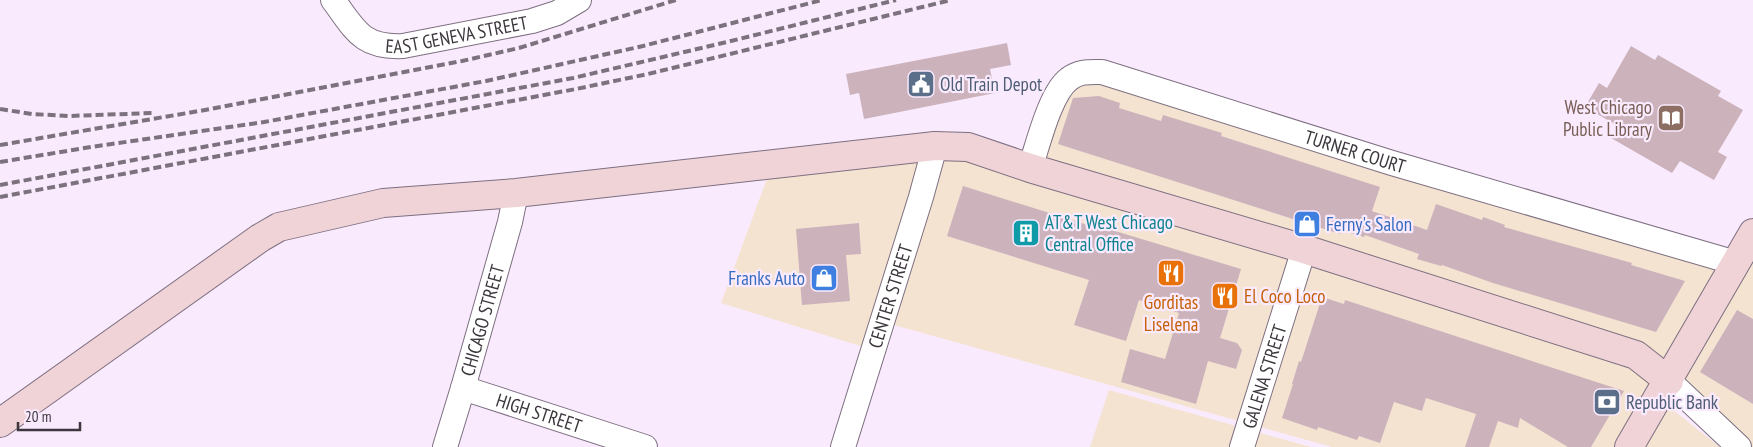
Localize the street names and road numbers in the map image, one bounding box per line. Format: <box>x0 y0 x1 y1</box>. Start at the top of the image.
street label: EAST GENEVA STREET <box>385 10 530 58</box>
street label: TURNER COURT <box>1302 124 1409 178</box>
street label: CENTER STREET <box>863 241 918 351</box>
street label: CHICAGO STREET <box>455 261 509 379</box>
street label: GALENA STREET <box>1237 321 1292 431</box>
street label: HIGH STREET <box>493 388 586 438</box>

